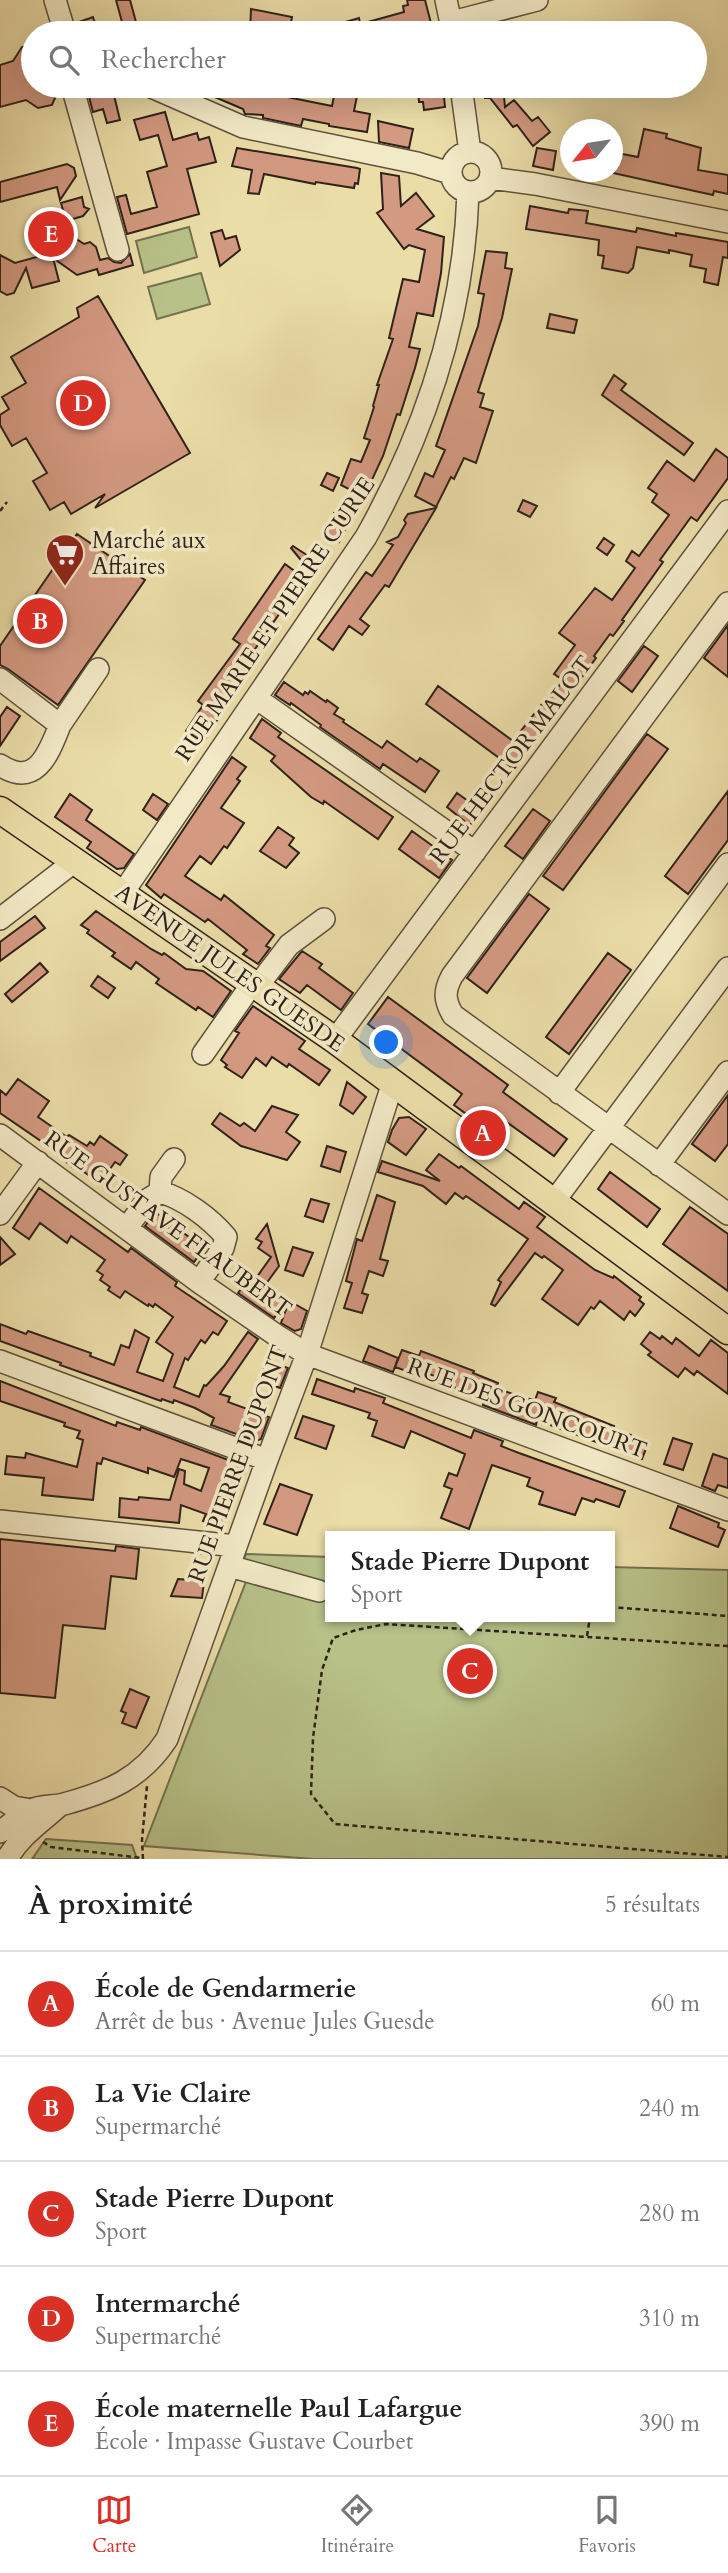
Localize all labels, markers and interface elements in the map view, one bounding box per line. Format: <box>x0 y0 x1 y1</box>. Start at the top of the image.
search box <box>21 21 707 98</box>
icon: search <box>45 41 83 79</box>
text: Rechercher <box>101 42 226 77</box>
north arrow <box>560 119 623 182</box>
pin: E <box>28 208 74 260</box>
pin: D <box>60 377 106 429</box>
street label: RUE MARIE ET PIERRE CURIE <box>168 471 382 767</box>
place label: Marché aux Affaires <box>92 525 206 582</box>
supermarket icon: Marché aux Affaires <box>44 532 86 587</box>
pin: B <box>17 595 63 647</box>
street label: RUE HECTOR MALOT <box>422 649 600 871</box>
street label: AVENUE JULES GUESDE <box>109 877 351 1059</box>
your location <box>369 1025 403 1059</box>
pin: A <box>460 1107 506 1159</box>
street label: RUE GUSTAVE FLAUBERT <box>38 1124 298 1324</box>
street label: RUE PIERRE DUPONT <box>181 1341 295 1587</box>
street label: RUE DES GONCOURT <box>403 1350 651 1466</box>
popup <box>325 1531 615 1622</box>
text: Stade Pierre Dupont <box>351 1544 589 1579</box>
text: Sport <box>351 1579 403 1610</box>
pin: C <box>447 1645 493 1697</box>
text: À proximité <box>28 1884 193 1925</box>
text: 5 résultats <box>605 1889 700 1920</box>
text: École de Gendarmerie <box>95 1971 356 2006</box>
text: A <box>42 1988 60 2019</box>
text: 60 m <box>651 1988 700 2019</box>
text: Arrêt de bus · Avenue Jules Guesde <box>95 2006 435 2037</box>
text: La Vie Claire <box>95 2076 251 2111</box>
text: B <box>43 2093 59 2124</box>
text: 240 m <box>639 2093 700 2124</box>
text: Supermarché <box>95 2111 222 2142</box>
text: Stade Pierre Dupont <box>95 2181 334 2216</box>
text: C <box>42 2198 60 2229</box>
text: 280 m <box>639 2198 700 2229</box>
text: Sport <box>95 2216 147 2247</box>
text: Intermarché <box>95 2286 241 2321</box>
text: D <box>41 2303 61 2334</box>
text: 310 m <box>639 2303 700 2334</box>
text: Supermarché <box>95 2321 222 2352</box>
text: École maternelle Paul Lafargue <box>95 2391 462 2426</box>
text: E <box>44 2408 58 2439</box>
text: 390 m <box>639 2408 700 2439</box>
text: École · Impasse Gustave Courbet <box>95 2426 413 2457</box>
tab: Carte <box>92 2491 136 2559</box>
tab: Itinéraire <box>321 2491 394 2559</box>
tab: Favoris <box>578 2491 636 2559</box>

